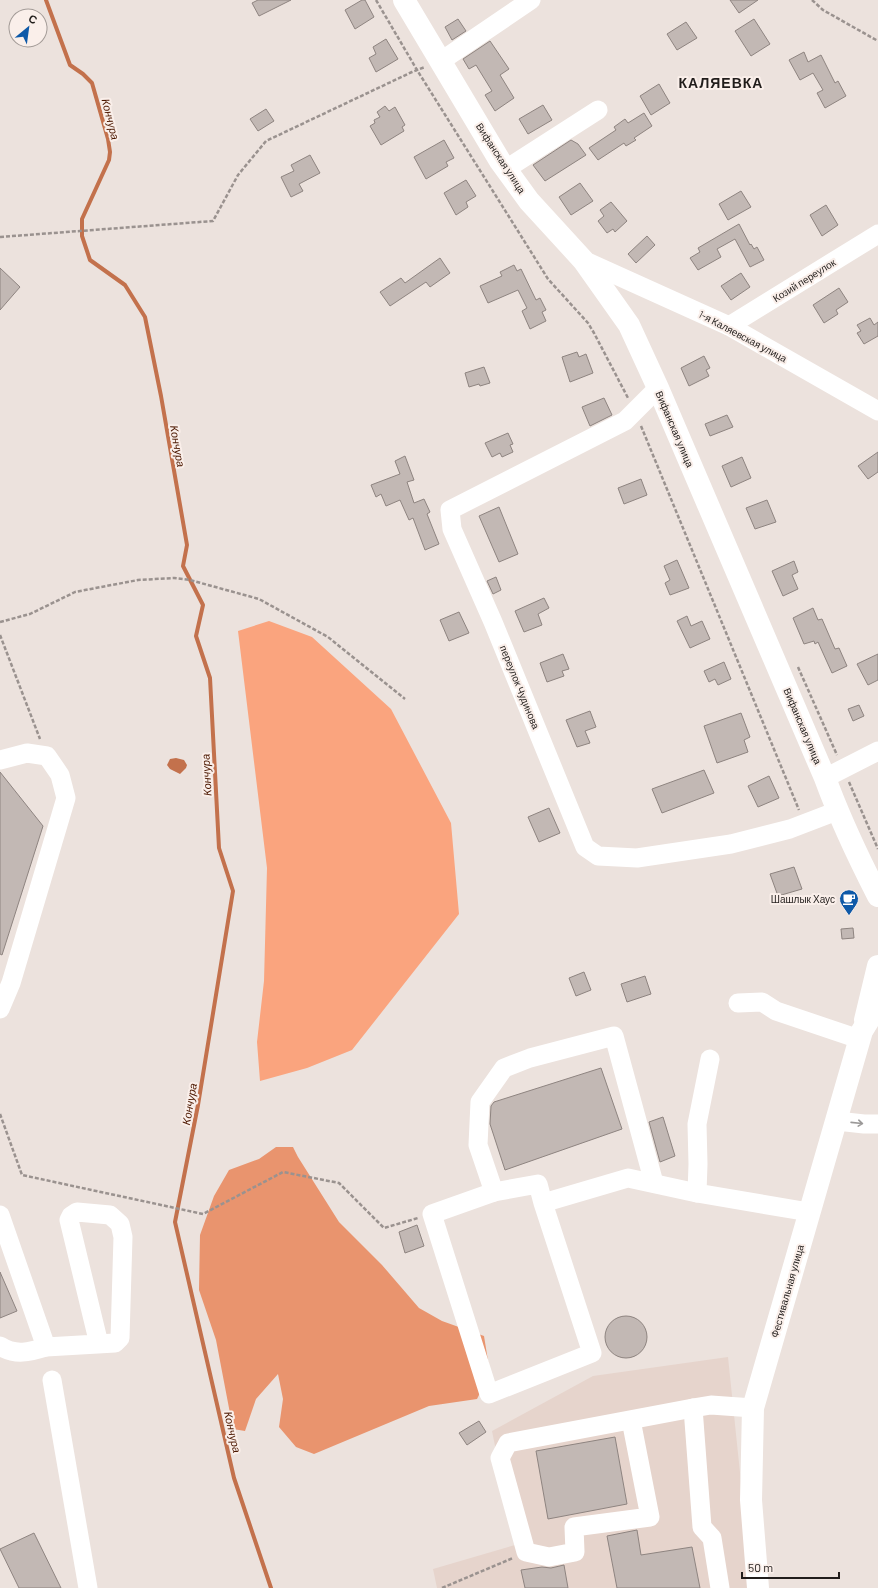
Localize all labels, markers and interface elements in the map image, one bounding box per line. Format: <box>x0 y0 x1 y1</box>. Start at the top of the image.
north arrow <box>8 8 48 48</box>
text: С <box>26 11 40 26</box>
district label: КАЛЯЕВКА <box>679 74 763 91</box>
water label: Кончура <box>100 97 122 141</box>
street label: Вифанская улица <box>474 120 528 196</box>
street label: Козий переулок <box>770 256 838 304</box>
street label: 1-я Каляевская улица <box>697 308 790 365</box>
street label: Вифанская улица <box>654 389 697 469</box>
water label: Кончура <box>168 424 188 468</box>
street label: переулок Чудинова <box>498 643 542 731</box>
street label: Вифанская улица <box>782 686 825 766</box>
water label: Кончура <box>198 754 214 796</box>
cafe icon: Шашлык Хаус <box>838 888 860 916</box>
place label: Шашлык Хаус <box>771 893 835 905</box>
water label: Кончура <box>179 1082 199 1126</box>
one-way arrow <box>850 1120 863 1127</box>
street label: Фестивальная улица <box>768 1243 806 1339</box>
water label: Кончура <box>222 1410 244 1454</box>
scale bar <box>742 1554 839 1580</box>
text: 50 m <box>748 1560 773 1574</box>

